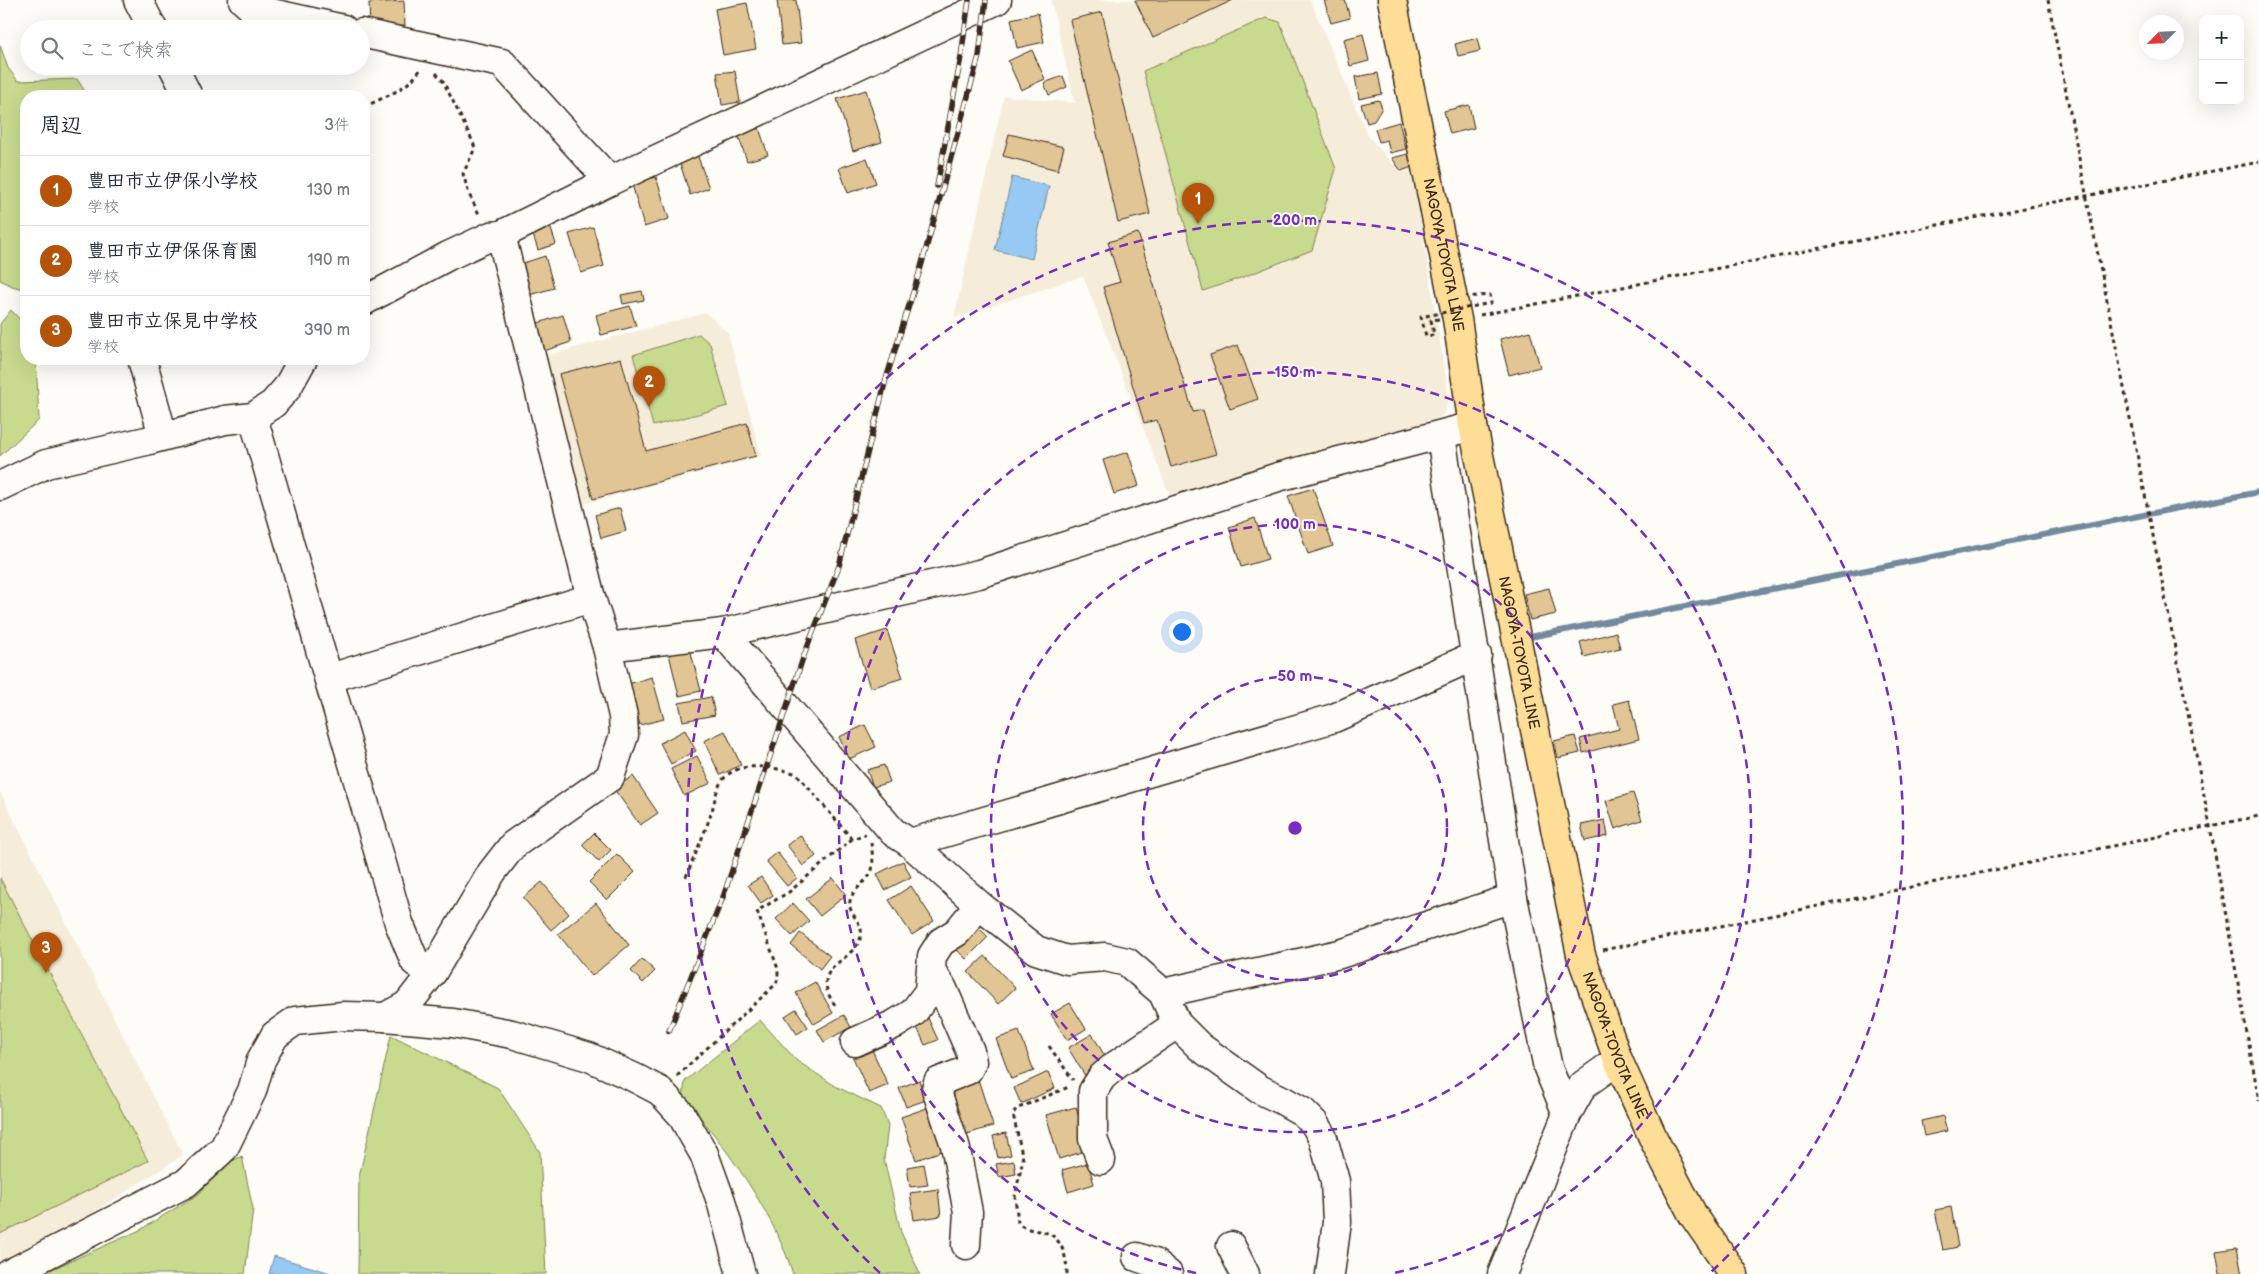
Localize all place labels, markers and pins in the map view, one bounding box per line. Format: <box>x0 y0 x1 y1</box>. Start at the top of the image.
pin: 1 <box>1182 183 1214 224</box>
pin: 2 <box>633 366 665 407</box>
centre of rings <box>1286 819 1304 837</box>
pin: 3 <box>30 932 62 973</box>

